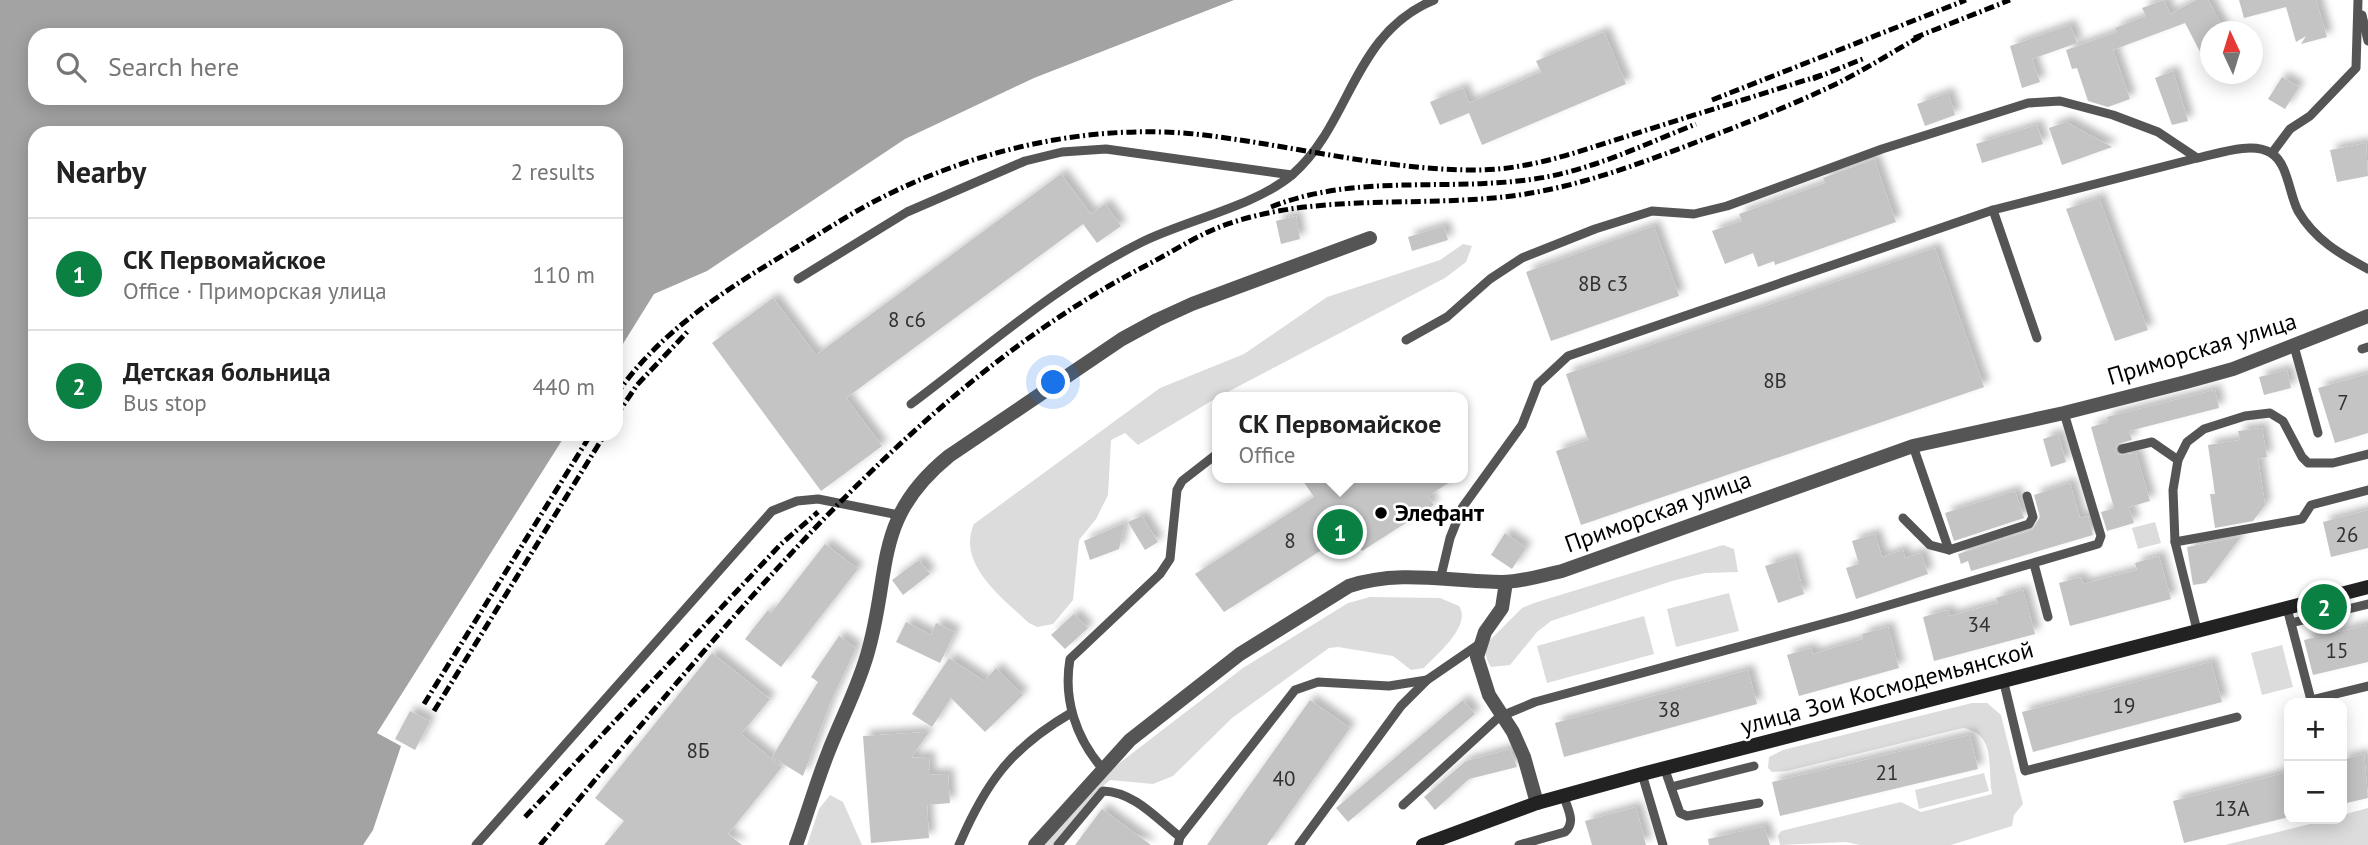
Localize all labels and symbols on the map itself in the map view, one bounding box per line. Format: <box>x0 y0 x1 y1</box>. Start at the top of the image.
north arrow <box>2200 21 2263 84</box>
house number: 8В с3 <box>1578 270 1628 297</box>
street label: Приморская улица <box>2103 305 2300 392</box>
house number: 8 с6 <box>888 306 926 333</box>
your location <box>1036 365 1070 399</box>
house number: 8В <box>1763 367 1787 394</box>
house number: 7 <box>2337 389 2349 416</box>
street label: Приморская улица <box>1560 463 1755 560</box>
place label: Элефант <box>1395 497 1485 528</box>
marker: Элефант <box>1373 505 1389 521</box>
pin: 1 <box>1317 506 1363 558</box>
house number: 26 <box>2336 521 2358 548</box>
house number: 8 <box>1284 527 1296 554</box>
pin: 2 <box>2301 581 2347 633</box>
house number: 34 <box>1968 611 1990 638</box>
street label: улица Зои Космодемьянской <box>1737 633 2037 742</box>
house number: 15 <box>2326 637 2348 664</box>
house number: 19 <box>2113 692 2135 719</box>
house number: 38 <box>1658 696 1680 723</box>
house number: 8Б <box>687 737 710 764</box>
house number: 21 <box>1876 759 1898 786</box>
house number: 40 <box>1273 765 1295 792</box>
house number: 13А <box>2214 795 2250 822</box>

